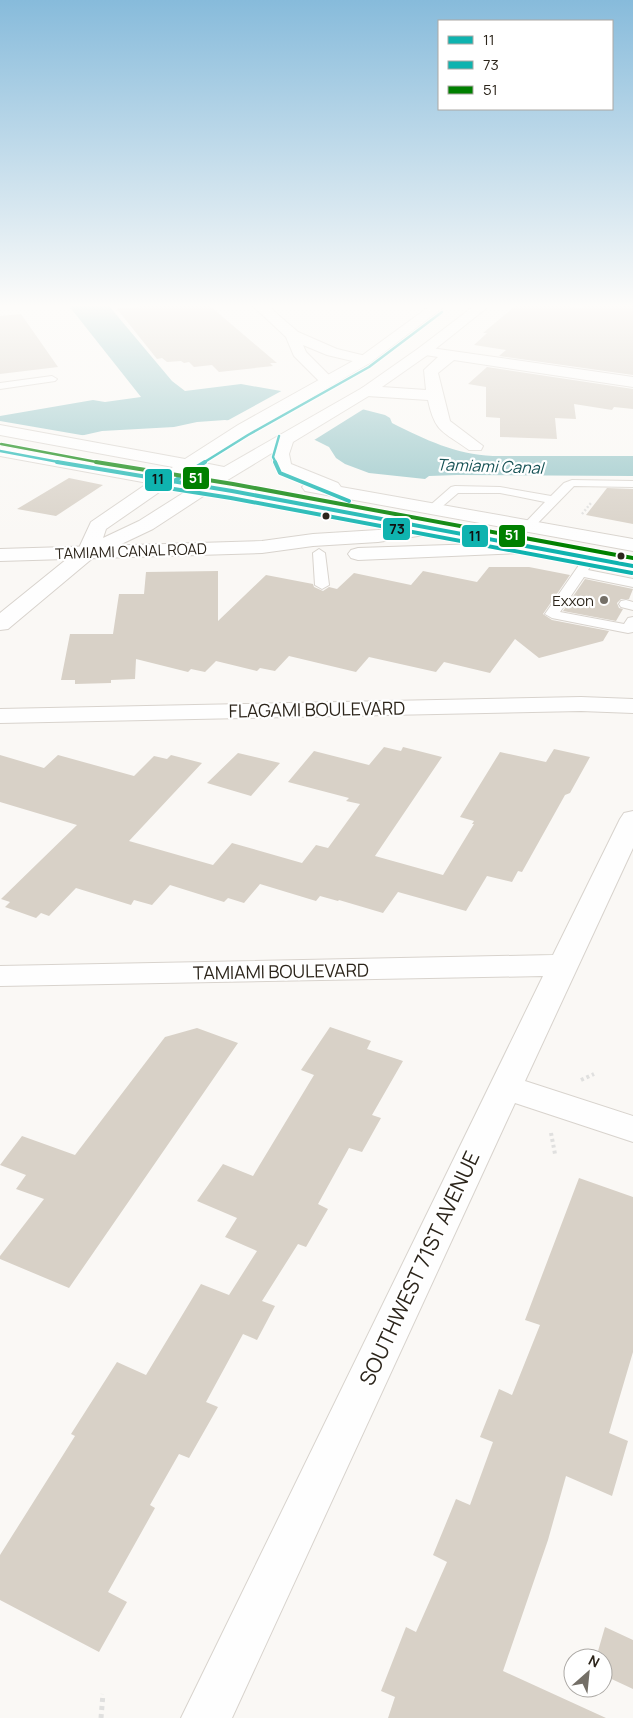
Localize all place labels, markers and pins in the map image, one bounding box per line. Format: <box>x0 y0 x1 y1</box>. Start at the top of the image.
unlabelled marker <box>321 511 331 521</box>
unlabelled marker <box>616 551 626 561</box>
place label: Exxon <box>552 590 594 611</box>
marker: Exxon <box>598 594 610 606</box>

